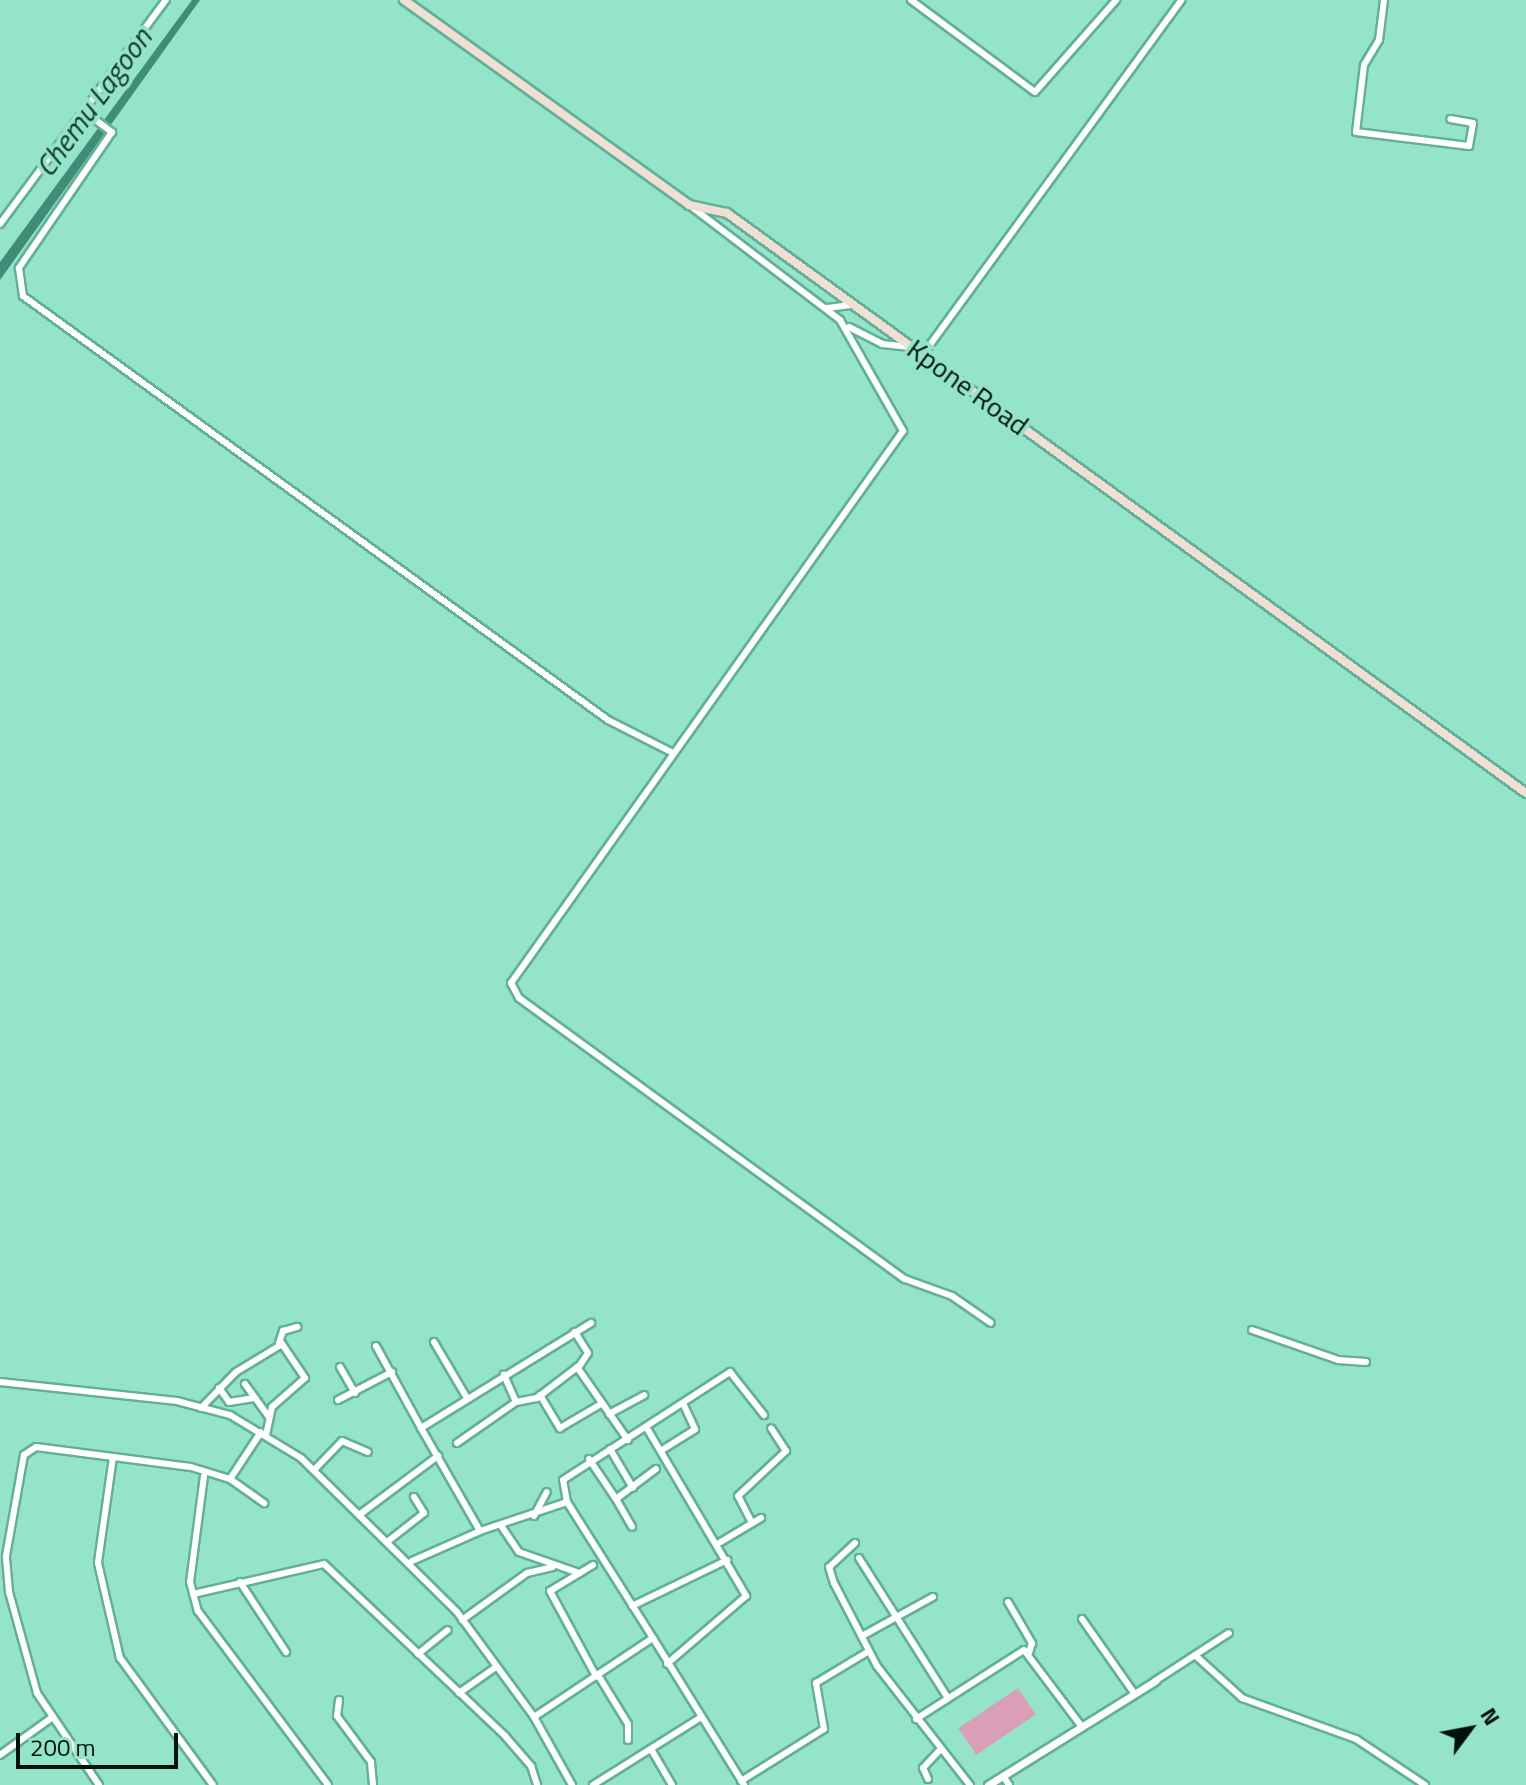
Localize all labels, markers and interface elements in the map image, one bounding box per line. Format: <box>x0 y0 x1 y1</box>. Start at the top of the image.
water label: Chemu Lagoon <box>27 21 159 183</box>
street label: Kpone Road <box>901 332 1035 442</box>
north arrow <box>1430 1689 1510 1769</box>
text: N <box>1472 1701 1509 1732</box>
scale bar <box>20 1717 182 1767</box>
text: 200 m <box>30 1729 96 1765</box>

